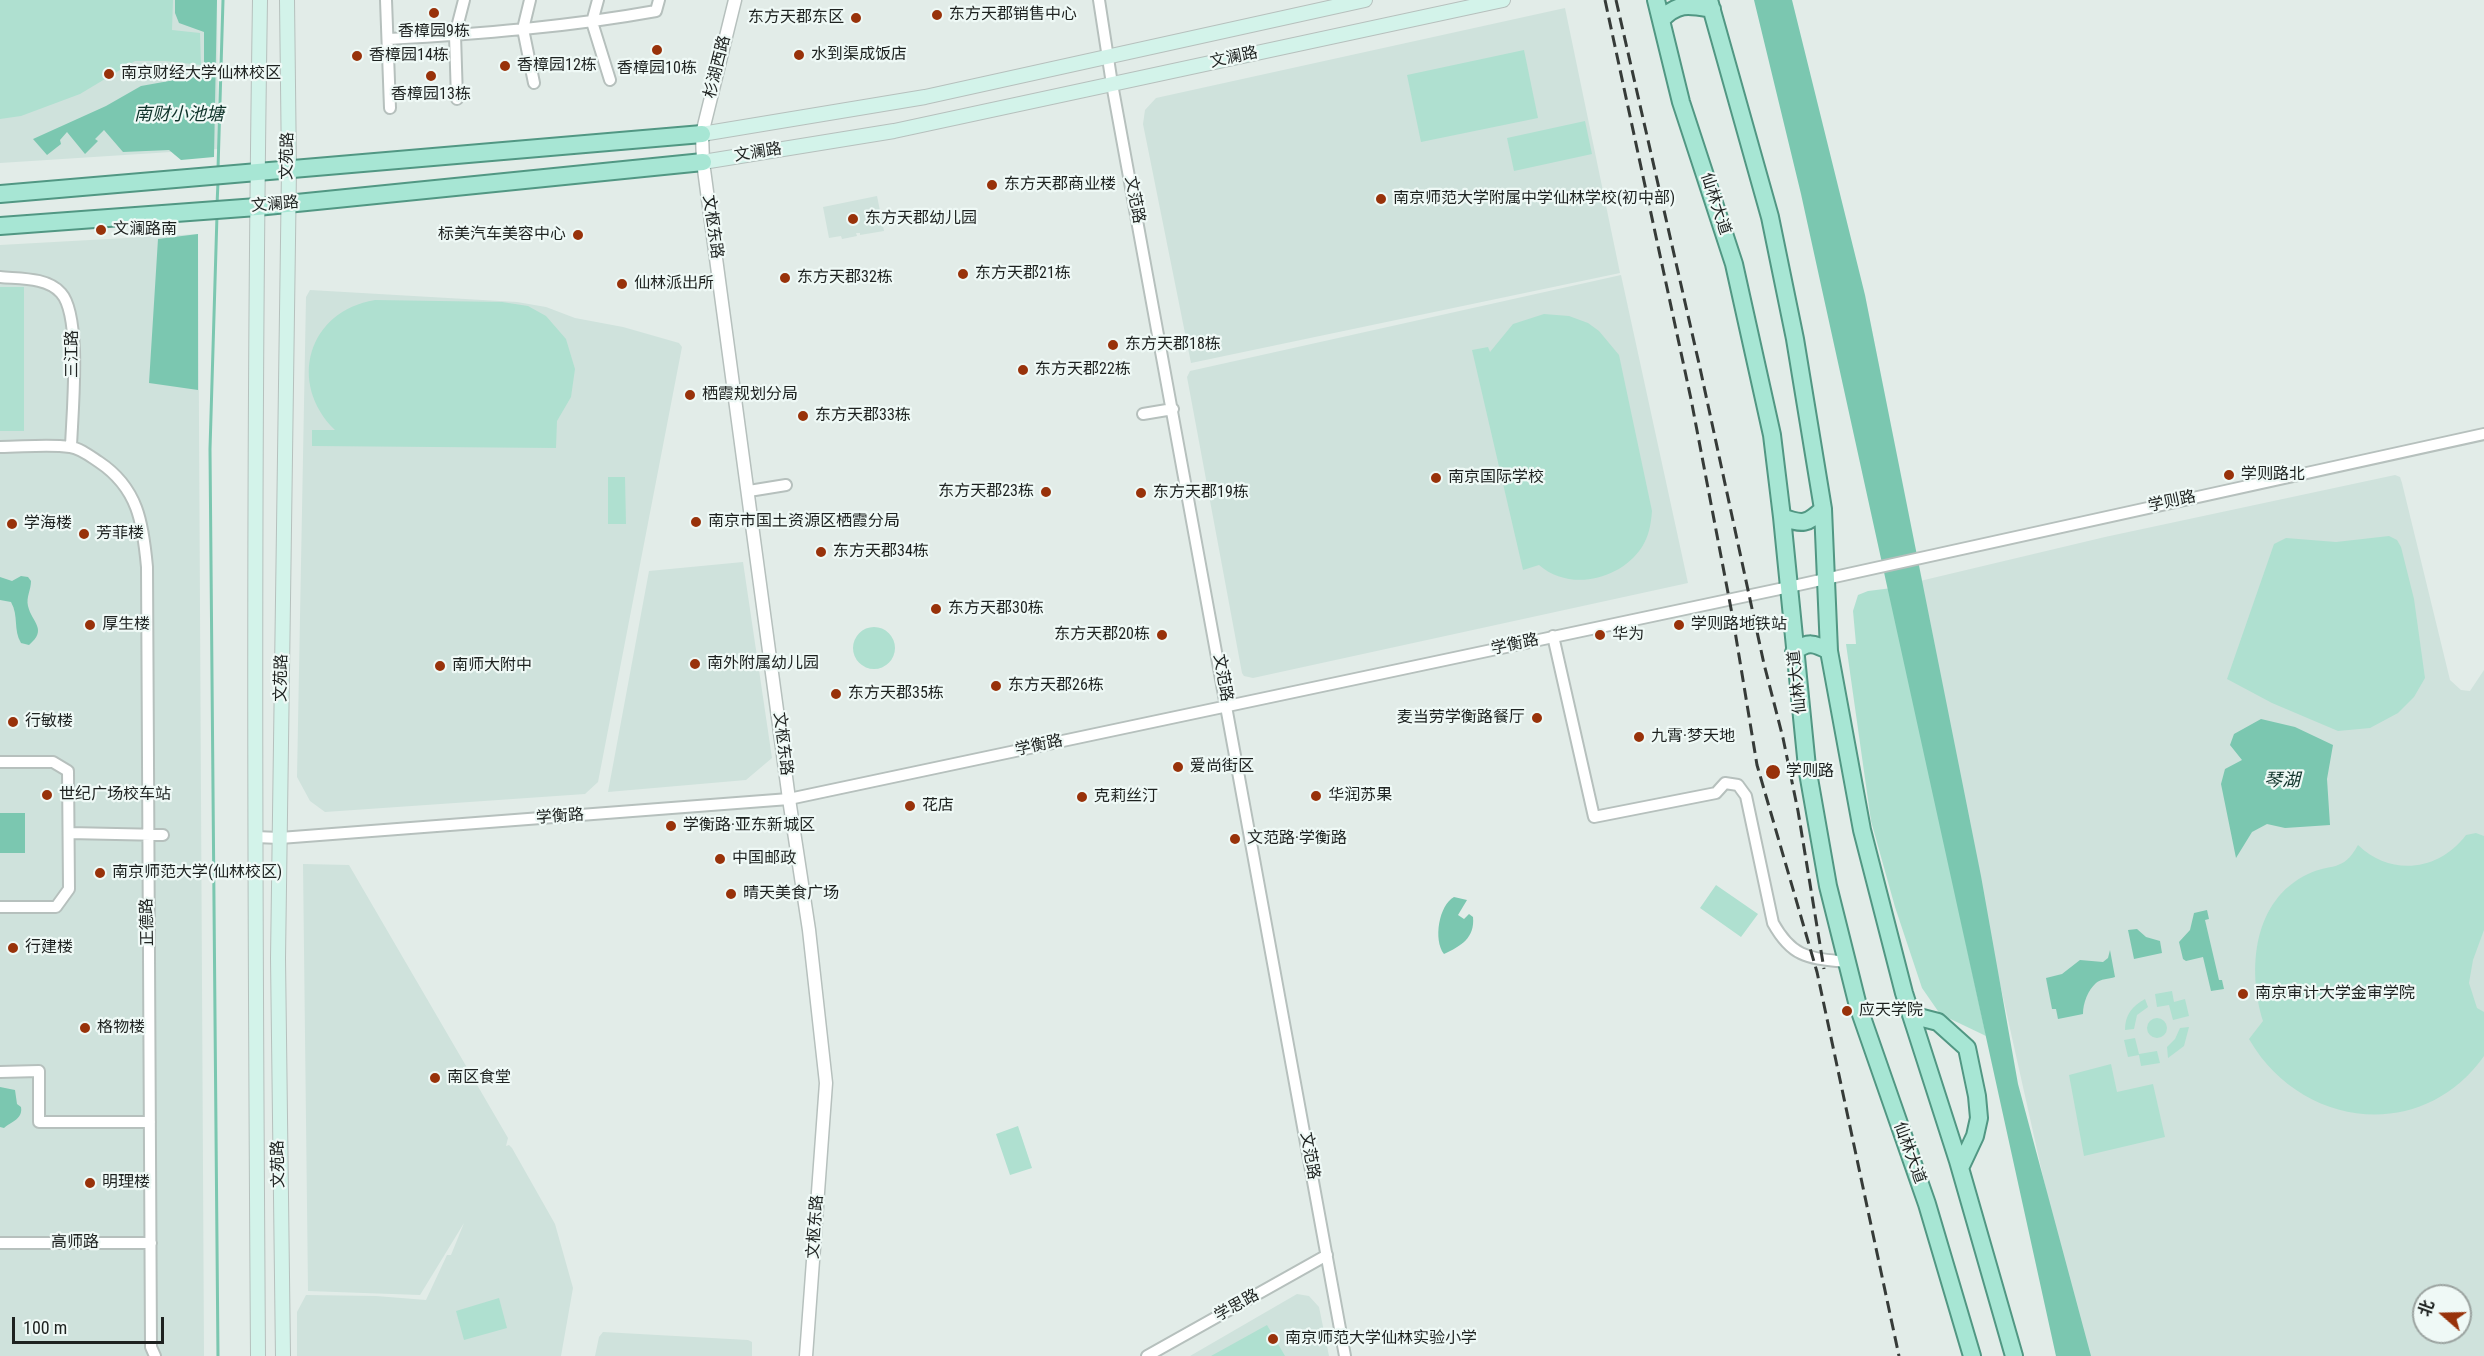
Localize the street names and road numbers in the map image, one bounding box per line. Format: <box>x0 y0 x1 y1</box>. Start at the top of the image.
street label: 杉湖西路 <box>701 34 735 100</box>
street label: 文澜路 <box>1209 44 1259 72</box>
street label: 文苑路 <box>278 132 298 180</box>
street label: 文澜路 <box>733 140 783 166</box>
street label: 仙林大道 <box>1696 171 1734 237</box>
street label: 文范路 <box>1120 175 1148 225</box>
street label: 文澜路 <box>250 193 300 217</box>
street label: 文枢东路 <box>698 194 726 260</box>
street label: 三江路 <box>63 330 83 378</box>
street label: 学则路 <box>2147 488 2197 516</box>
street label: 学衡路 <box>1490 631 1540 659</box>
street label: 仙林大道 <box>1785 649 1811 715</box>
street label: 文范路 <box>1208 653 1236 703</box>
street label: 文苑路 <box>272 654 292 702</box>
street label: 文枢东路 <box>769 711 795 777</box>
street label: 学衡路 <box>1014 732 1064 760</box>
street label: 学衡路 <box>535 806 585 828</box>
street label: 正德路 <box>138 898 158 946</box>
street label: 仙林大道 <box>1889 1120 1929 1186</box>
street label: 文范路 <box>1295 1131 1323 1181</box>
street label: 文苑路 <box>269 1140 289 1188</box>
street label: 文枢东路 <box>804 1194 828 1260</box>
street label: 高师路 <box>51 1233 99 1253</box>
street label: 学思路 <box>1211 1286 1263 1326</box>

